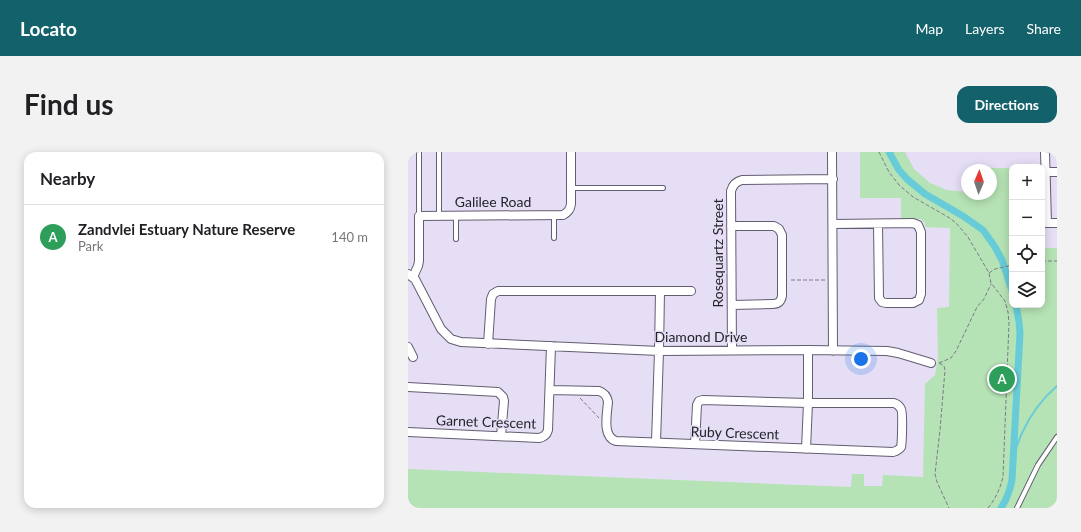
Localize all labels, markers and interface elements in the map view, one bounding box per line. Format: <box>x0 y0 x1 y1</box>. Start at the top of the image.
text: Locato <box>20 17 77 40</box>
text: Map <box>915 20 943 37</box>
text: Layers <box>965 20 1005 37</box>
text: Share <box>1027 20 1061 37</box>
button: Directions <box>957 86 1057 123</box>
text: Find us <box>24 87 114 121</box>
north arrow <box>961 164 997 200</box>
map controls <box>1009 164 1045 308</box>
button: + <box>1009 164 1045 200</box>
text: Nearby <box>40 168 95 189</box>
street label: Galilee Road <box>455 193 531 210</box>
street label: Rosequartz Street <box>709 198 726 308</box>
button: − <box>1009 200 1045 236</box>
text: Zandvlei Estuary Nature Reserve <box>78 220 295 238</box>
text: A <box>48 229 58 245</box>
text: 140 m <box>331 229 368 245</box>
button: locate <box>1009 236 1045 272</box>
text: Park <box>78 238 103 254</box>
button: layers <box>1009 272 1045 308</box>
street label: Diamond Drive <box>655 328 747 345</box>
your location <box>851 349 871 369</box>
pin: A <box>989 364 1015 394</box>
street label: Garnet Crescent <box>436 411 536 432</box>
street label: Ruby Crescent <box>690 422 780 443</box>

